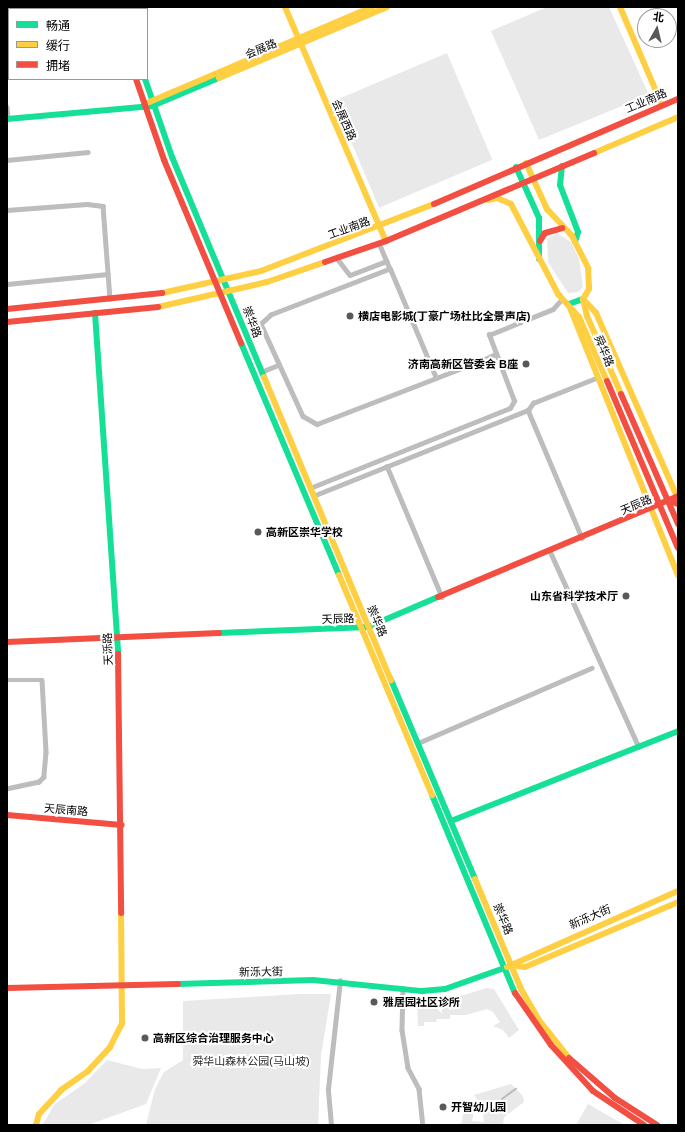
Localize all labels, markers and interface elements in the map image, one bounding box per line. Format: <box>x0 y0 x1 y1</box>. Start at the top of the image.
legend <box>8 8 148 80</box>
north arrow <box>637 8 677 48</box>
text: 北 <box>652 10 665 24</box>
text: 畅通 <box>46 19 70 33</box>
street label: 会展路 <box>243 36 279 62</box>
text: 缓行 <box>46 39 70 53</box>
text: 拥堵 <box>46 59 70 73</box>
street label: 工业南路 <box>623 86 669 116</box>
street label: 会展西路 <box>329 97 359 143</box>
street label: 工业南路 <box>326 214 372 242</box>
street label: 崇华路 <box>240 304 264 340</box>
place label: 横店电影城(丁豪广场杜比全景声店) <box>358 309 530 323</box>
marker: 横店电影城(丁豪广场杜比全景声店) <box>345 311 355 321</box>
street label: 舜华路 <box>591 333 617 369</box>
place label: 济南高新区管委会 B座 <box>408 357 518 371</box>
marker: 济南高新区管委会 B座 <box>521 359 531 369</box>
street label: 天辰路 <box>618 492 654 518</box>
place label: 高新区崇华学校 <box>266 525 343 539</box>
marker: 高新区崇华学校 <box>253 527 263 537</box>
place label: 山东省科学技术厅 <box>530 589 618 603</box>
marker: 山东省科学技术厅 <box>621 591 631 601</box>
street label: 崇华路 <box>364 603 390 639</box>
street label: 天辰路 <box>321 612 355 626</box>
street label: 天泺路 <box>101 632 115 666</box>
street label: 天辰南路 <box>44 802 88 818</box>
street label: 崇华路 <box>490 901 516 937</box>
street label: 新泺大街 <box>567 902 613 932</box>
street label: 新泺大街 <box>239 965 283 979</box>
place label: 雅居园社区诊所 <box>383 995 460 1009</box>
marker: 雅居园社区诊所 <box>368 996 380 1008</box>
place label: 高新区综合治理服务中心 <box>153 1031 274 1045</box>
marker: 高新区综合治理服务中心 <box>140 1033 150 1043</box>
park label: 舜华山森林公园(马山坡) <box>192 1054 310 1068</box>
place label: 开智幼儿园 <box>451 1100 506 1114</box>
marker: 开智幼儿园 <box>438 1102 448 1112</box>

